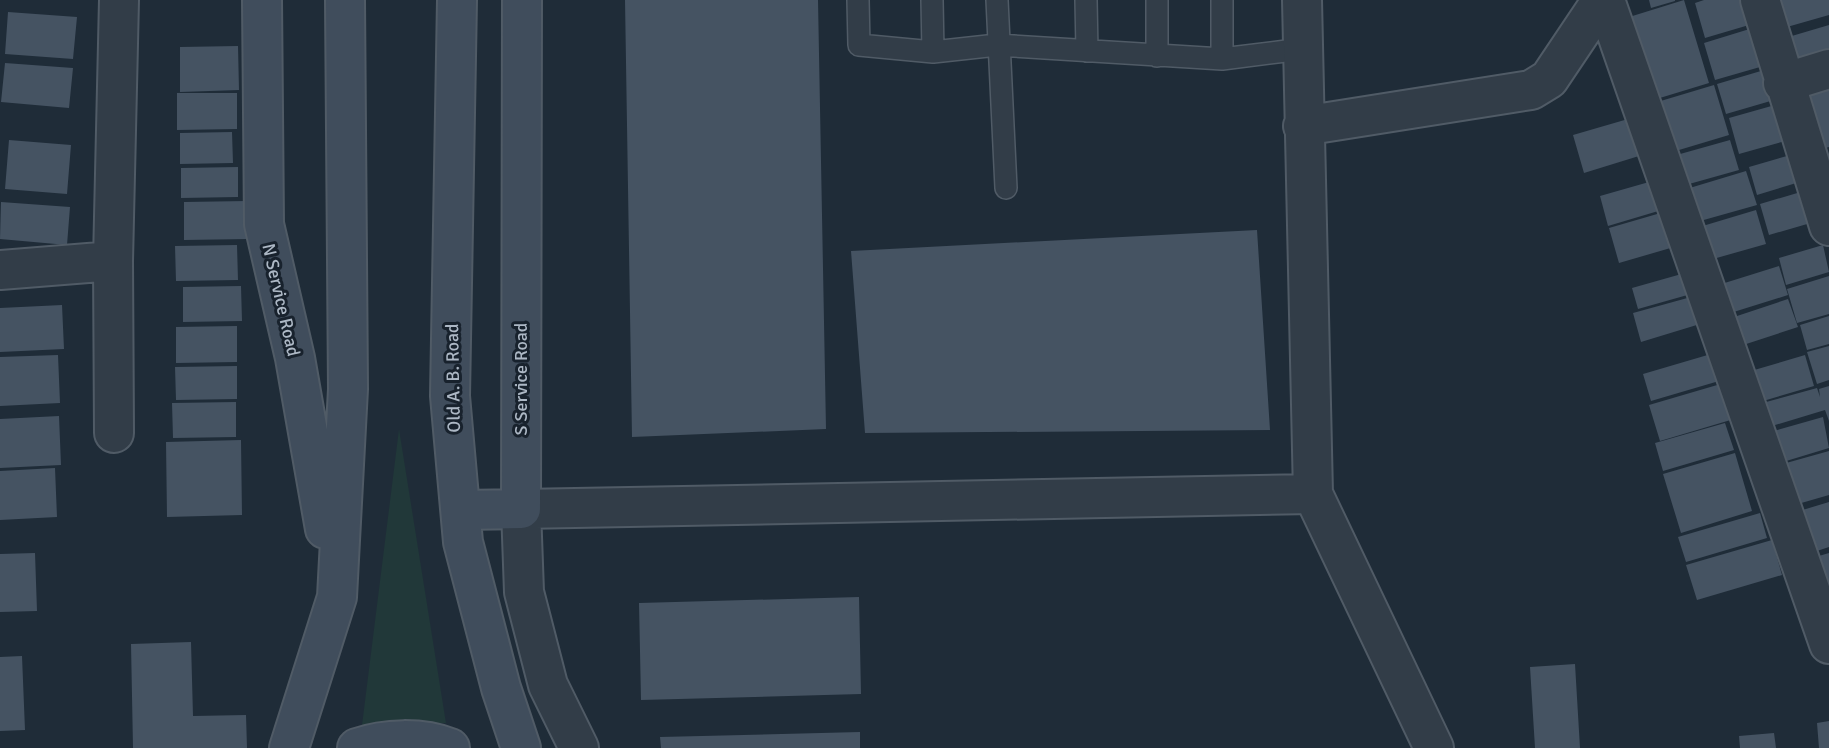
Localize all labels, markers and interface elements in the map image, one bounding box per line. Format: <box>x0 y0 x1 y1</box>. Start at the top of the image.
street label: N Service Road <box>257 241 305 359</box>
street label: Old A. B. Road <box>441 323 465 433</box>
street label: S Service Road <box>510 323 532 435</box>

